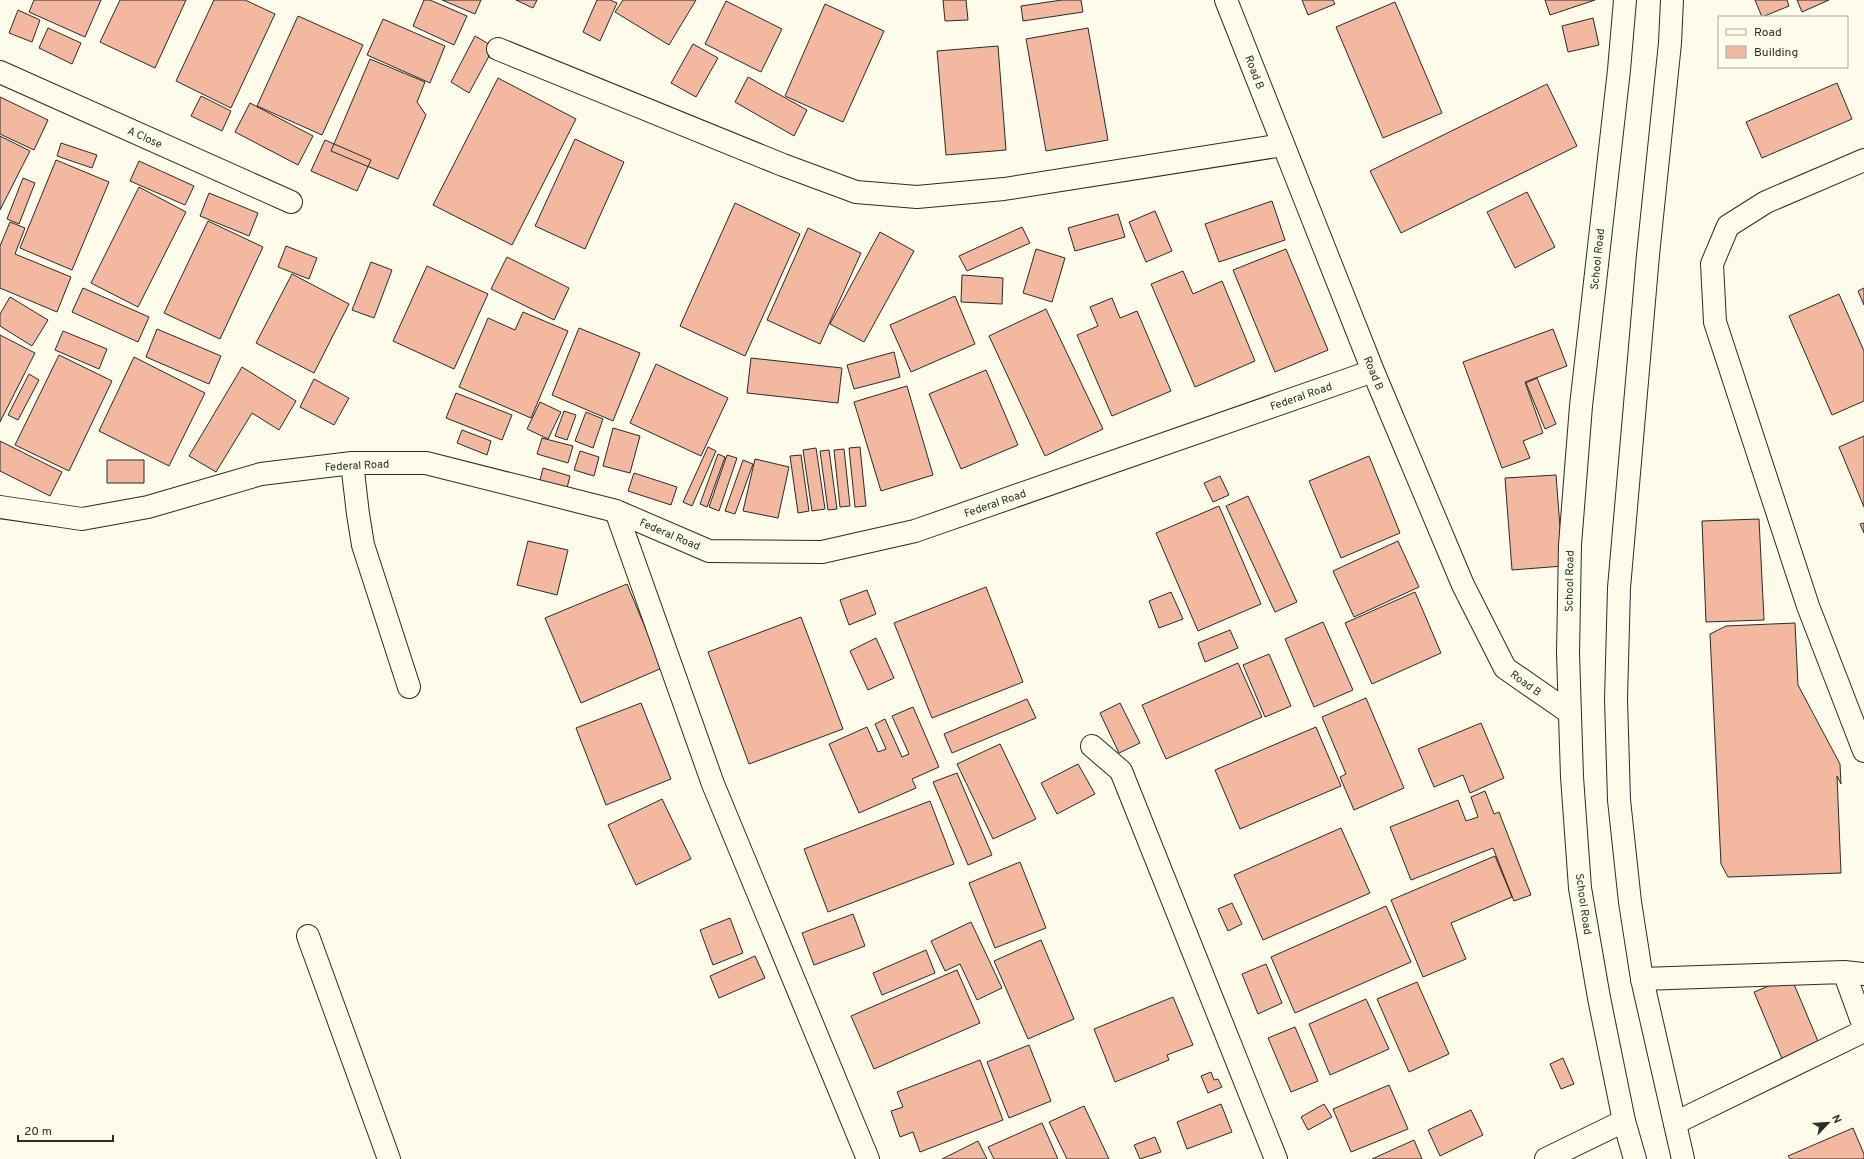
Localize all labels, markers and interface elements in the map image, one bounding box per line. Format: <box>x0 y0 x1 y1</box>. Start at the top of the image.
legend <box>1718 16 1848 68</box>
text: Road <box>1754 25 1782 41</box>
text: Building <box>1754 45 1798 61</box>
street label: Road B <box>1241 53 1267 91</box>
street label: A Close <box>125 124 164 152</box>
street label: School Road <box>1588 228 1608 290</box>
street label: Road B <box>1360 354 1386 392</box>
street label: Federal Road <box>1269 380 1334 414</box>
street label: Federal Road <box>325 457 390 475</box>
street label: Federal Road <box>963 487 1028 521</box>
street label: Federal Road <box>637 516 702 554</box>
street label: School Road <box>1562 550 1578 612</box>
street label: Road B <box>1507 668 1544 700</box>
street label: School Road <box>1572 873 1594 936</box>
north arrow <box>1808 1103 1848 1143</box>
text: N <box>1828 1113 1844 1126</box>
scale bar <box>18 1117 113 1143</box>
text: 20 m <box>24 1124 52 1140</box>

